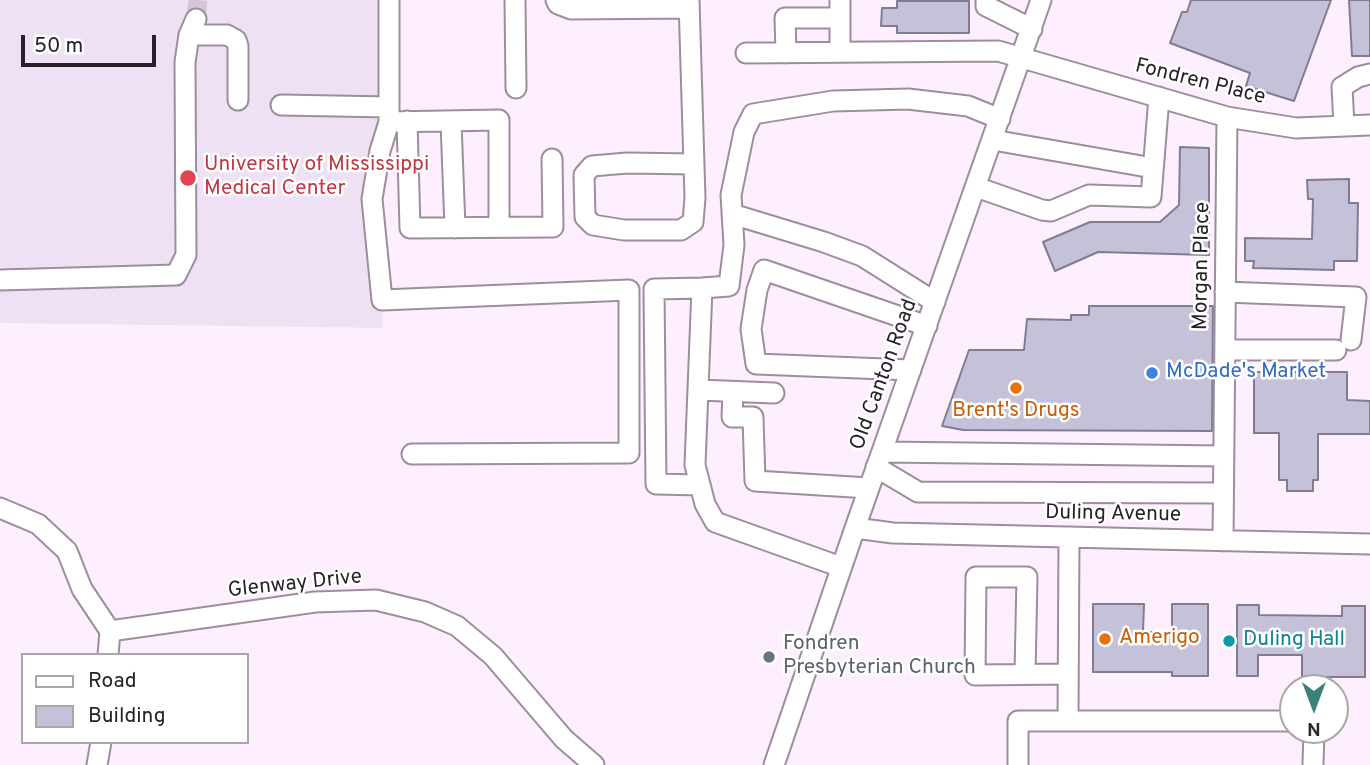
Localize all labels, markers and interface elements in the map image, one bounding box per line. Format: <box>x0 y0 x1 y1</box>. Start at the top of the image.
scale bar <box>24 21 159 65</box>
text: 50 m <box>34 33 83 60</box>
street label: Fondren Place <box>1132 55 1268 111</box>
place label: University of Mississippi Medical Center <box>204 153 429 203</box>
marker: University of Mississippi Medical Center <box>178 168 198 188</box>
street label: Morgan Place <box>1189 202 1217 330</box>
street label: Old Canton Road <box>846 296 924 454</box>
place label: McDade's Market <box>1166 360 1326 386</box>
marker: McDade's Market <box>1144 365 1160 381</box>
marker: Brent's Drugs <box>1008 380 1024 396</box>
place label: Brent's Drugs <box>952 399 1080 425</box>
street label: Duling Avenue <box>1045 501 1181 529</box>
street label: Glenway Drive <box>227 565 363 605</box>
place label: Amerigo <box>1119 626 1200 652</box>
place label: Duling Hall <box>1243 628 1345 654</box>
marker: Amerigo <box>1097 631 1113 647</box>
place label: Fondren Presbyterian Church <box>783 632 976 682</box>
marker: Duling Hall <box>1221 633 1237 649</box>
marker: Fondren Presbyterian Church <box>761 649 777 665</box>
legend <box>21 653 248 744</box>
text: Road <box>88 668 137 695</box>
north arrow <box>1279 674 1349 744</box>
text: Building <box>88 703 166 730</box>
text: N <box>1307 716 1321 740</box>

